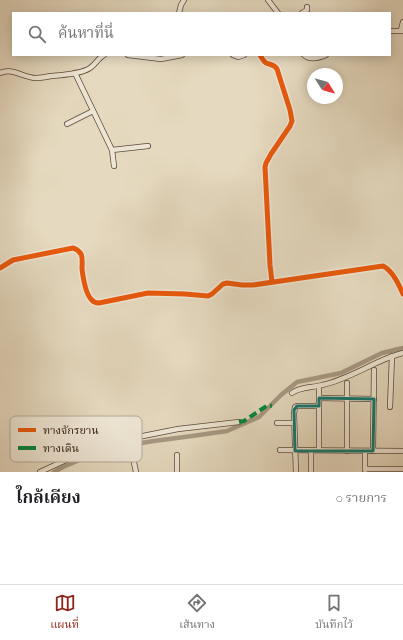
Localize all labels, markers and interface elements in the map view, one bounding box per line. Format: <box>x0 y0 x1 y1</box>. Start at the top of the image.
search box <box>12 12 391 56</box>
icon: search <box>26 23 48 45</box>
text: ค้นหาที่นี่ <box>58 24 114 42</box>
north arrow <box>307 68 343 104</box>
legend <box>10 416 142 462</box>
text: ทางจักรยาน <box>43 424 99 437</box>
text: ทางเดิน <box>43 442 79 455</box>
text: ใกล้เคียง <box>16 487 81 507</box>
text: 0 รายการ <box>336 490 387 505</box>
tab: แผนที่ <box>50 592 79 634</box>
tab: เส้นทาง <box>179 592 215 634</box>
tab: บันทึกไว้ <box>315 592 353 634</box>

